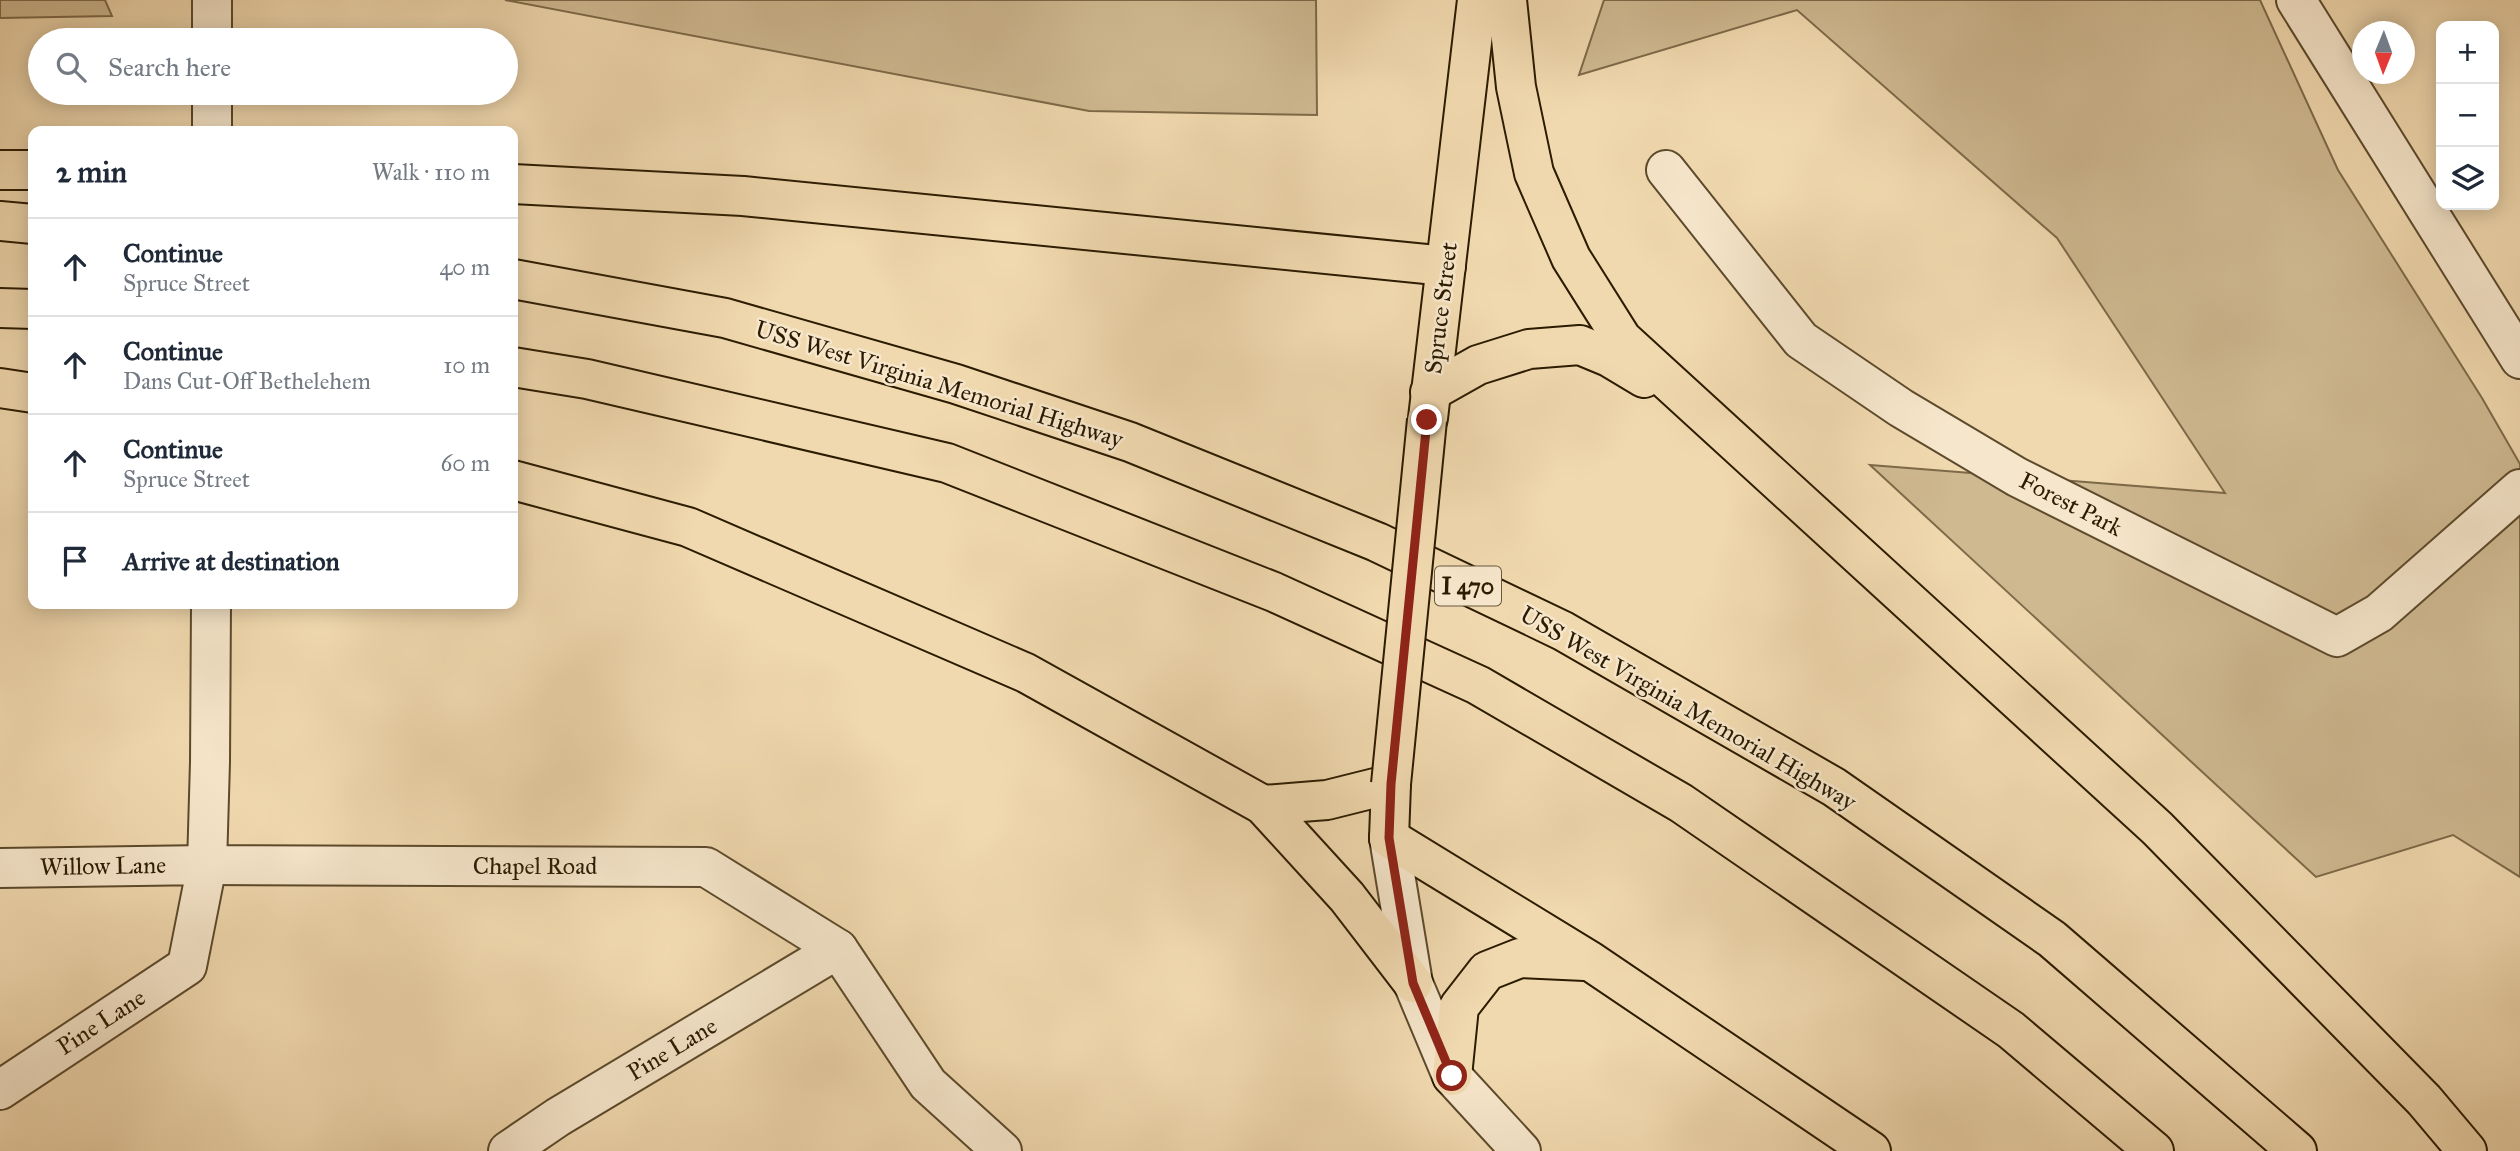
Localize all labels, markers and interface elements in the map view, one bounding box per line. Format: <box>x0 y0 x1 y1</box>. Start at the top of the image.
north arrow <box>2352 21 2415 84</box>
map controls <box>2436 21 2499 210</box>
button: + <box>2436 21 2499 84</box>
search box <box>28 28 518 105</box>
icon: search <box>52 48 90 86</box>
text: Search here <box>108 51 231 83</box>
button: − <box>2436 84 2499 147</box>
button: layers <box>2436 147 2499 210</box>
text: 2 min <box>56 154 127 190</box>
text: Walk · 110 m <box>372 158 490 186</box>
text: Continue <box>123 237 223 269</box>
street label: Spruce Street <box>1418 240 1464 376</box>
icon: ahead <box>56 248 94 286</box>
text: 40 m <box>440 253 490 281</box>
text: Spruce Street <box>123 269 250 297</box>
street label: USS West Virginia Memorial Highway <box>751 314 1127 455</box>
text: Continue <box>123 335 223 367</box>
icon: ahead <box>56 346 94 384</box>
text: 10 m <box>443 351 490 379</box>
text: Dans Cut-Off Bethelehem <box>123 367 371 395</box>
route end <box>1411 404 1442 435</box>
text: Continue <box>123 433 223 465</box>
icon: ahead <box>56 444 94 482</box>
text: 60 m <box>441 449 490 477</box>
text: Spruce Street <box>123 465 250 493</box>
street label: Forest Park <box>2014 465 2128 543</box>
icon: arrive <box>56 542 94 580</box>
text: Arrive at destination <box>123 545 340 577</box>
road number: I 470 <box>1435 566 1501 606</box>
street label: USS West Virginia Memorial Highway <box>1515 599 1862 817</box>
street label: Willow Lane <box>40 850 166 882</box>
street label: Chapel Road <box>473 851 597 881</box>
street label: Pine Lane <box>51 982 151 1062</box>
street label: Pine Lane <box>622 1011 722 1087</box>
route start <box>1436 1060 1467 1091</box>

